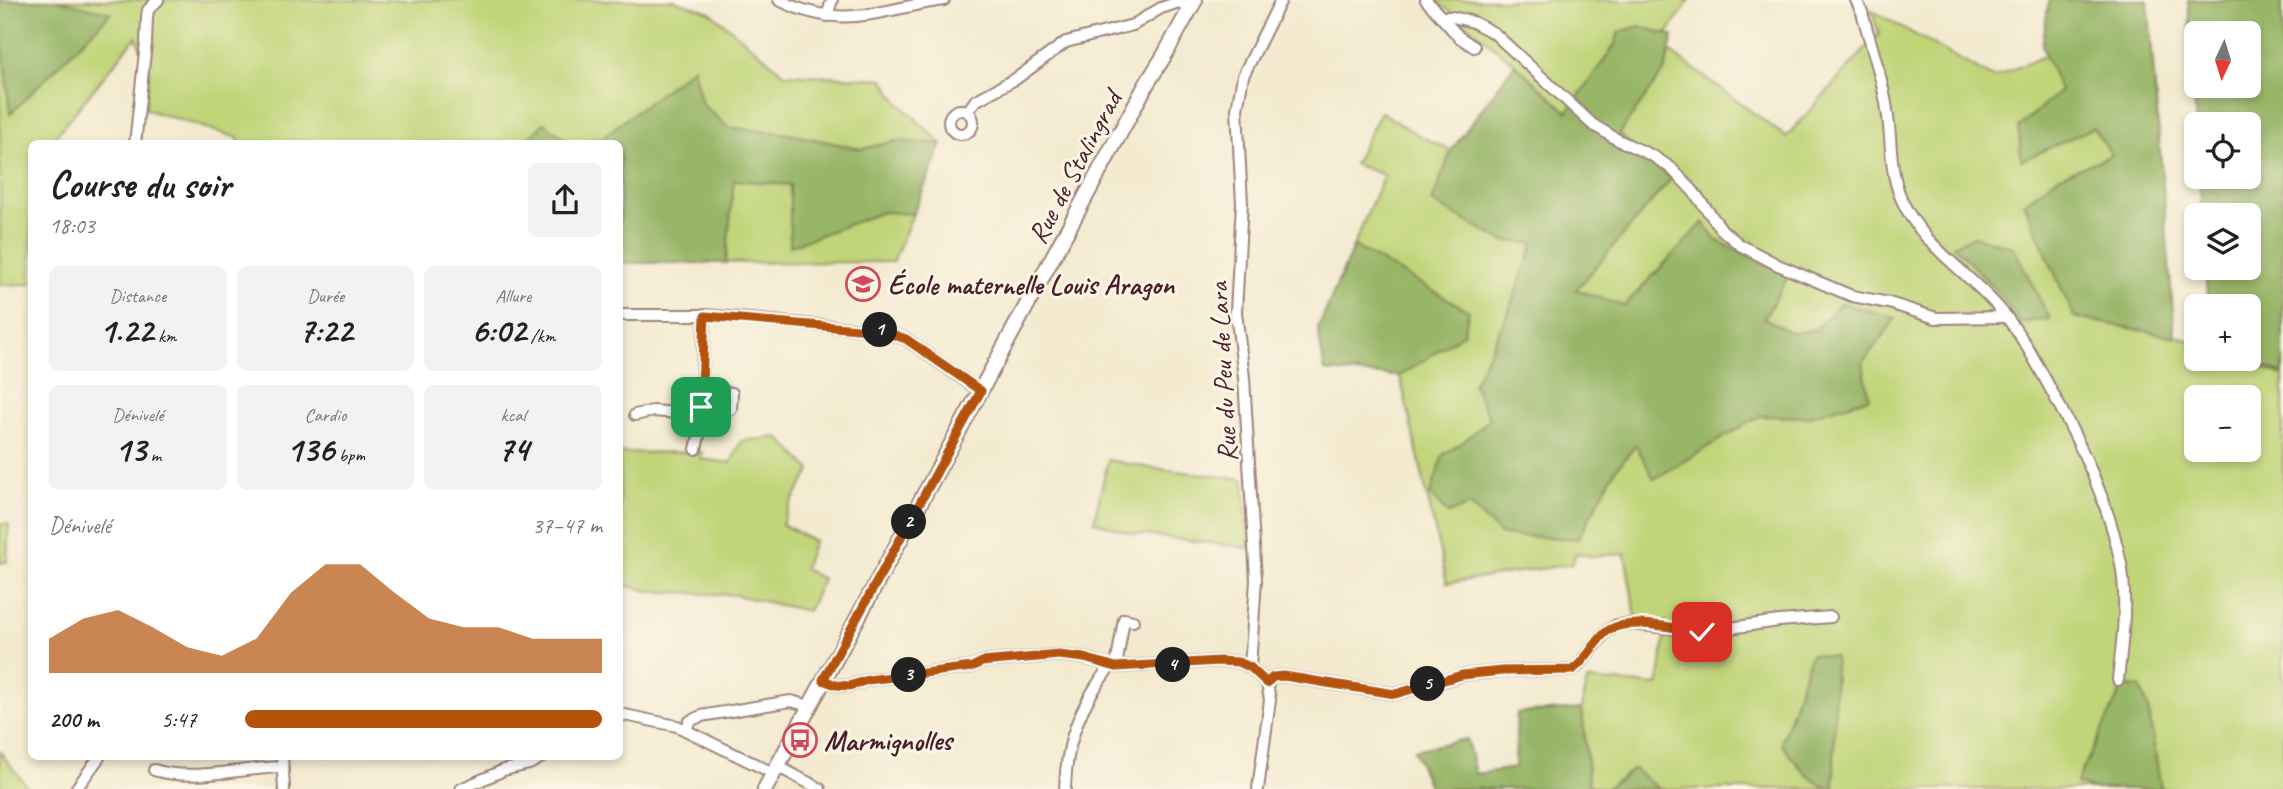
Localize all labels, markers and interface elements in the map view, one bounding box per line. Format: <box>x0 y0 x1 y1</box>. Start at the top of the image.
north arrow <box>2184 21 2261 98</box>
map controls <box>2184 21 2261 462</box>
street label: Rue de Stalingrad <box>1020 82 1131 249</box>
button: locate <box>2184 112 2261 189</box>
text: Course du soir <box>49 161 231 208</box>
button: share <box>528 163 602 237</box>
button: layers <box>2184 203 2261 280</box>
text: 18:03 <box>49 211 95 240</box>
school or university icon: École maternelle Louis Aragon <box>844 265 882 303</box>
place label: École maternelle Louis Aragon <box>888 267 1175 302</box>
street label: Rue du Peu de Lara <box>1200 280 1245 463</box>
text: Distance <box>109 284 166 308</box>
text: Durée <box>307 284 344 308</box>
text: Allure <box>495 284 531 308</box>
button: + <box>2184 294 2261 371</box>
text: 1.22 <box>99 308 153 353</box>
text: 7:22 <box>298 308 353 353</box>
text: 6:02 <box>471 308 526 353</box>
pin: 1 <box>862 312 898 348</box>
text: 1 <box>875 317 884 341</box>
text: km <box>153 324 177 348</box>
text: /km <box>526 324 555 348</box>
pin <box>671 377 731 437</box>
button: − <box>2184 385 2261 462</box>
icon: arrive <box>682 388 720 426</box>
text: Dénivelé <box>112 403 163 427</box>
text: Cardio <box>305 403 346 427</box>
text: kcal <box>501 403 526 427</box>
text: 13 <box>114 427 146 472</box>
text: 136 <box>286 427 334 472</box>
text: 74 <box>497 427 529 472</box>
text: m <box>146 443 161 467</box>
text: bpm <box>334 443 365 467</box>
pin: 2 <box>892 504 926 540</box>
text: 2 <box>904 509 913 533</box>
text: Dénivelé <box>49 511 111 540</box>
text: 37–47 m <box>532 511 602 540</box>
pin <box>1672 602 1732 662</box>
icon: check <box>1683 613 1721 651</box>
pin: 4 <box>1156 648 1190 682</box>
text: 4 <box>1168 652 1177 676</box>
pin: 3 <box>892 658 926 692</box>
text: 3 <box>904 662 913 686</box>
pin: 5 <box>1410 666 1446 702</box>
text: 5 <box>1423 671 1432 695</box>
text: 200 m <box>49 705 99 734</box>
text: 5:47 <box>161 705 197 734</box>
bus stop icon: Marmignolles <box>781 721 819 759</box>
place label: Marmignolles <box>824 723 955 758</box>

